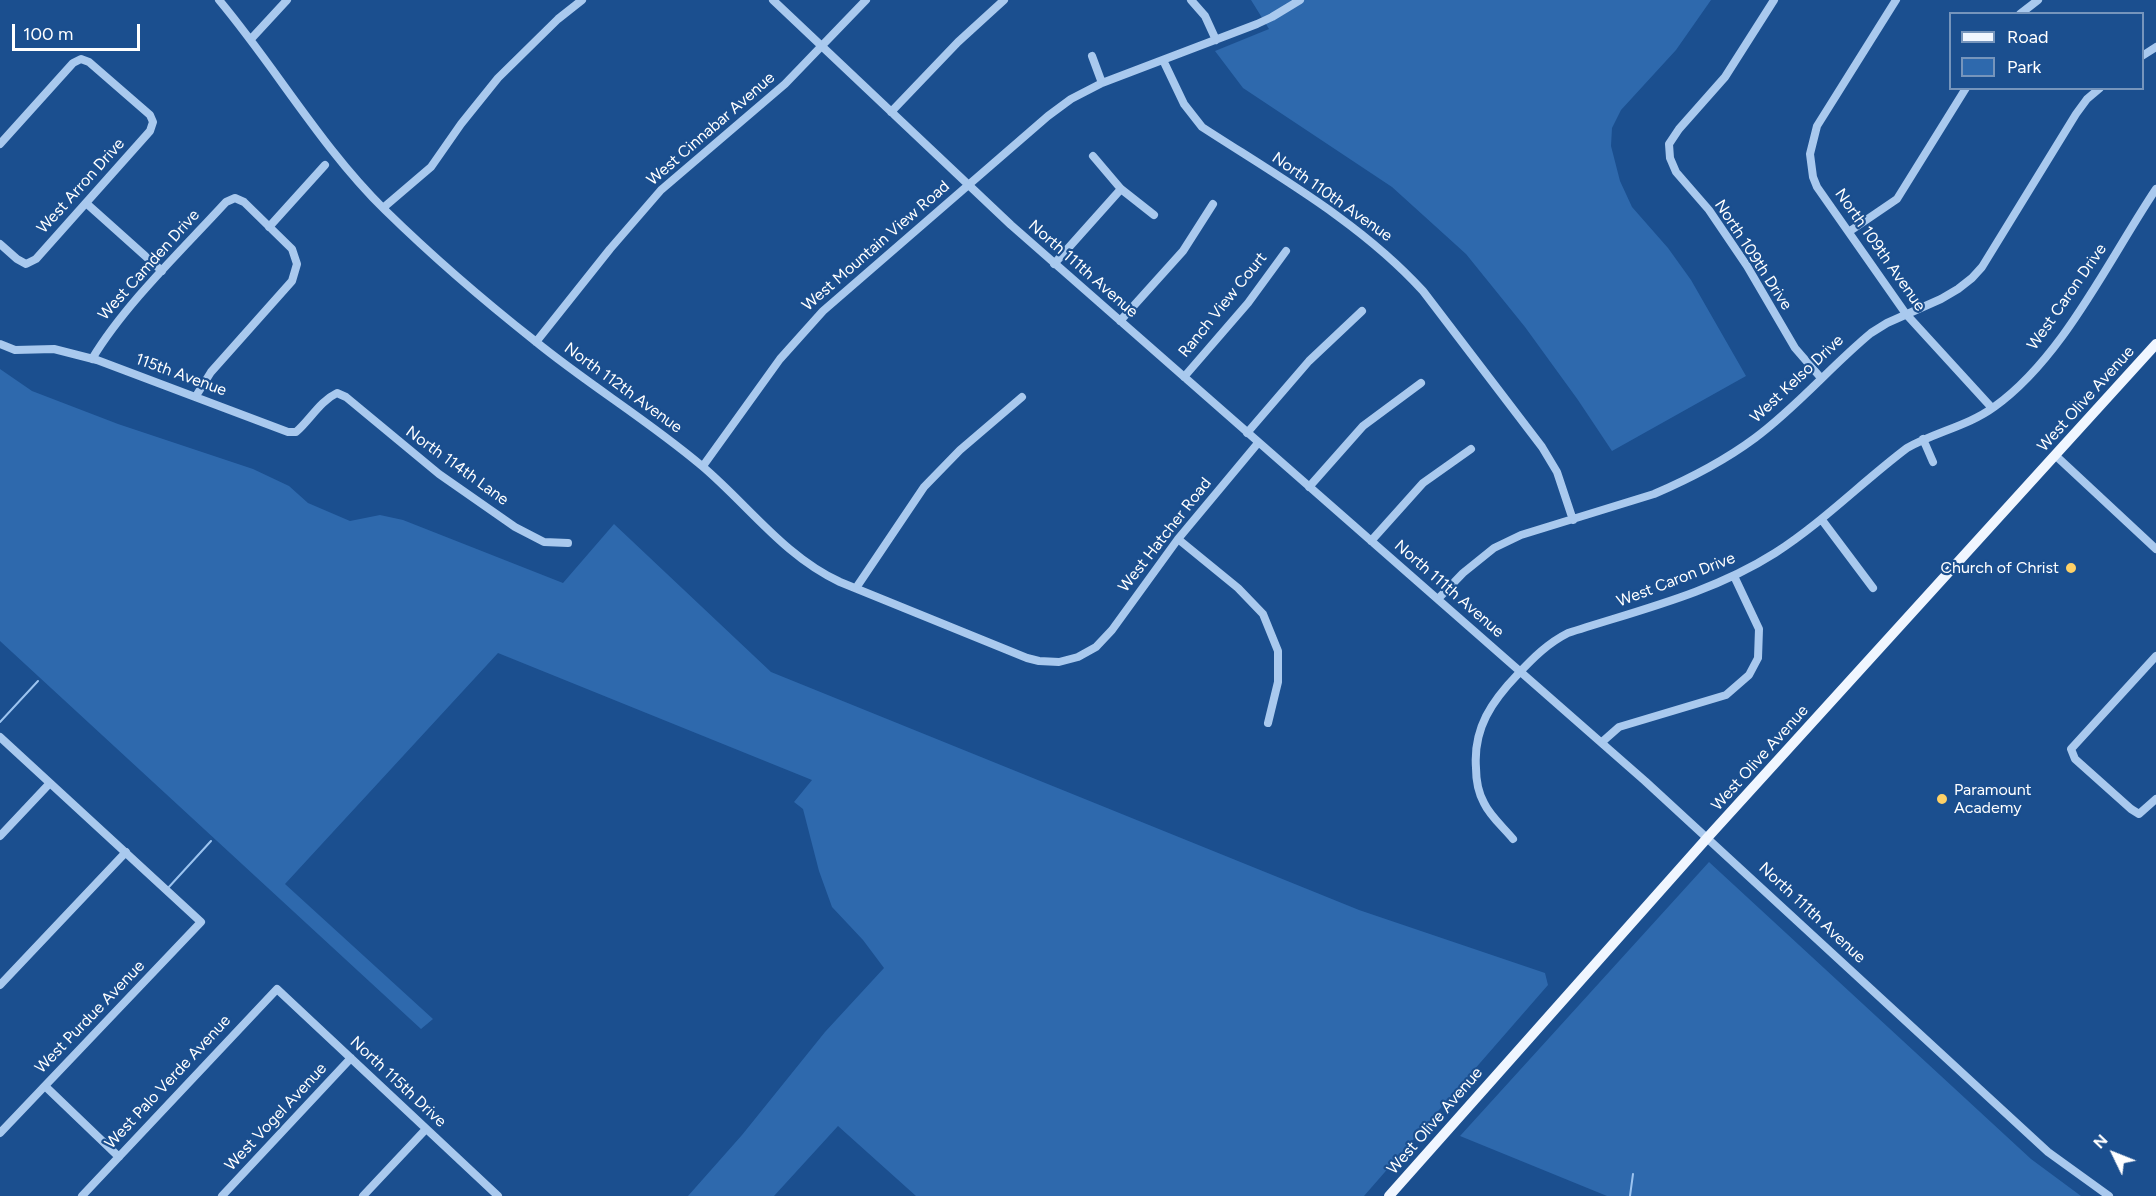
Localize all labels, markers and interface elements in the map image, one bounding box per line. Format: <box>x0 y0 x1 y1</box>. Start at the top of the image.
scale bar <box>15 12 142 50</box>
legend <box>1949 12 2144 90</box>
text: 100 m <box>23 23 73 45</box>
text: Road <box>2007 26 2048 48</box>
text: Park <box>2007 56 2041 78</box>
street label: West Cinnabar Avenue <box>643 68 779 190</box>
street label: West Arron Drive <box>33 134 129 238</box>
street label: North 110th Avenue <box>1268 148 1396 246</box>
street label: West Mountain View Road <box>798 177 954 315</box>
street label: North 109th Avenue <box>1831 185 1929 315</box>
street label: North 109th Drive <box>1710 196 1796 314</box>
street label: West Camden Drive <box>94 206 204 324</box>
street label: North 111th Avenue <box>1024 216 1142 322</box>
street label: West Caron Drive <box>2023 240 2111 354</box>
street label: Ranch View Court <box>1175 249 1271 361</box>
street label: West Kelso Drive <box>1746 331 1848 427</box>
street label: North 112th Avenue <box>560 339 686 437</box>
street label: West Olive Avenue <box>2034 342 2138 456</box>
street label: 115th Avenue <box>133 350 229 400</box>
street label: North 114th Lane <box>402 422 512 510</box>
street label: West Hatcher Road <box>1114 474 1216 596</box>
street label: North 111th Avenue <box>1390 536 1508 642</box>
street label: West Caron Drive <box>1614 549 1738 611</box>
place label: Church of Christ <box>1940 558 2059 578</box>
marker: Church of Christ <box>2064 561 2078 575</box>
street label: West Olive Avenue <box>1708 701 1812 815</box>
place label: Paramount Academy <box>1954 780 2032 818</box>
marker: Paramount Academy <box>1935 792 1949 806</box>
street label: North 111th Avenue <box>1755 859 1869 967</box>
street label: West Purdue Avenue <box>31 957 149 1077</box>
street label: West Palo Verde Avenue <box>101 1011 235 1153</box>
street label: North 115th Drive <box>346 1033 450 1131</box>
street label: West Vogel Avenue <box>221 1059 331 1175</box>
street label: West Olive Avenue <box>1383 1064 1487 1178</box>
north arrow <box>2084 1124 2144 1184</box>
text: N <box>2089 1130 2112 1152</box>

